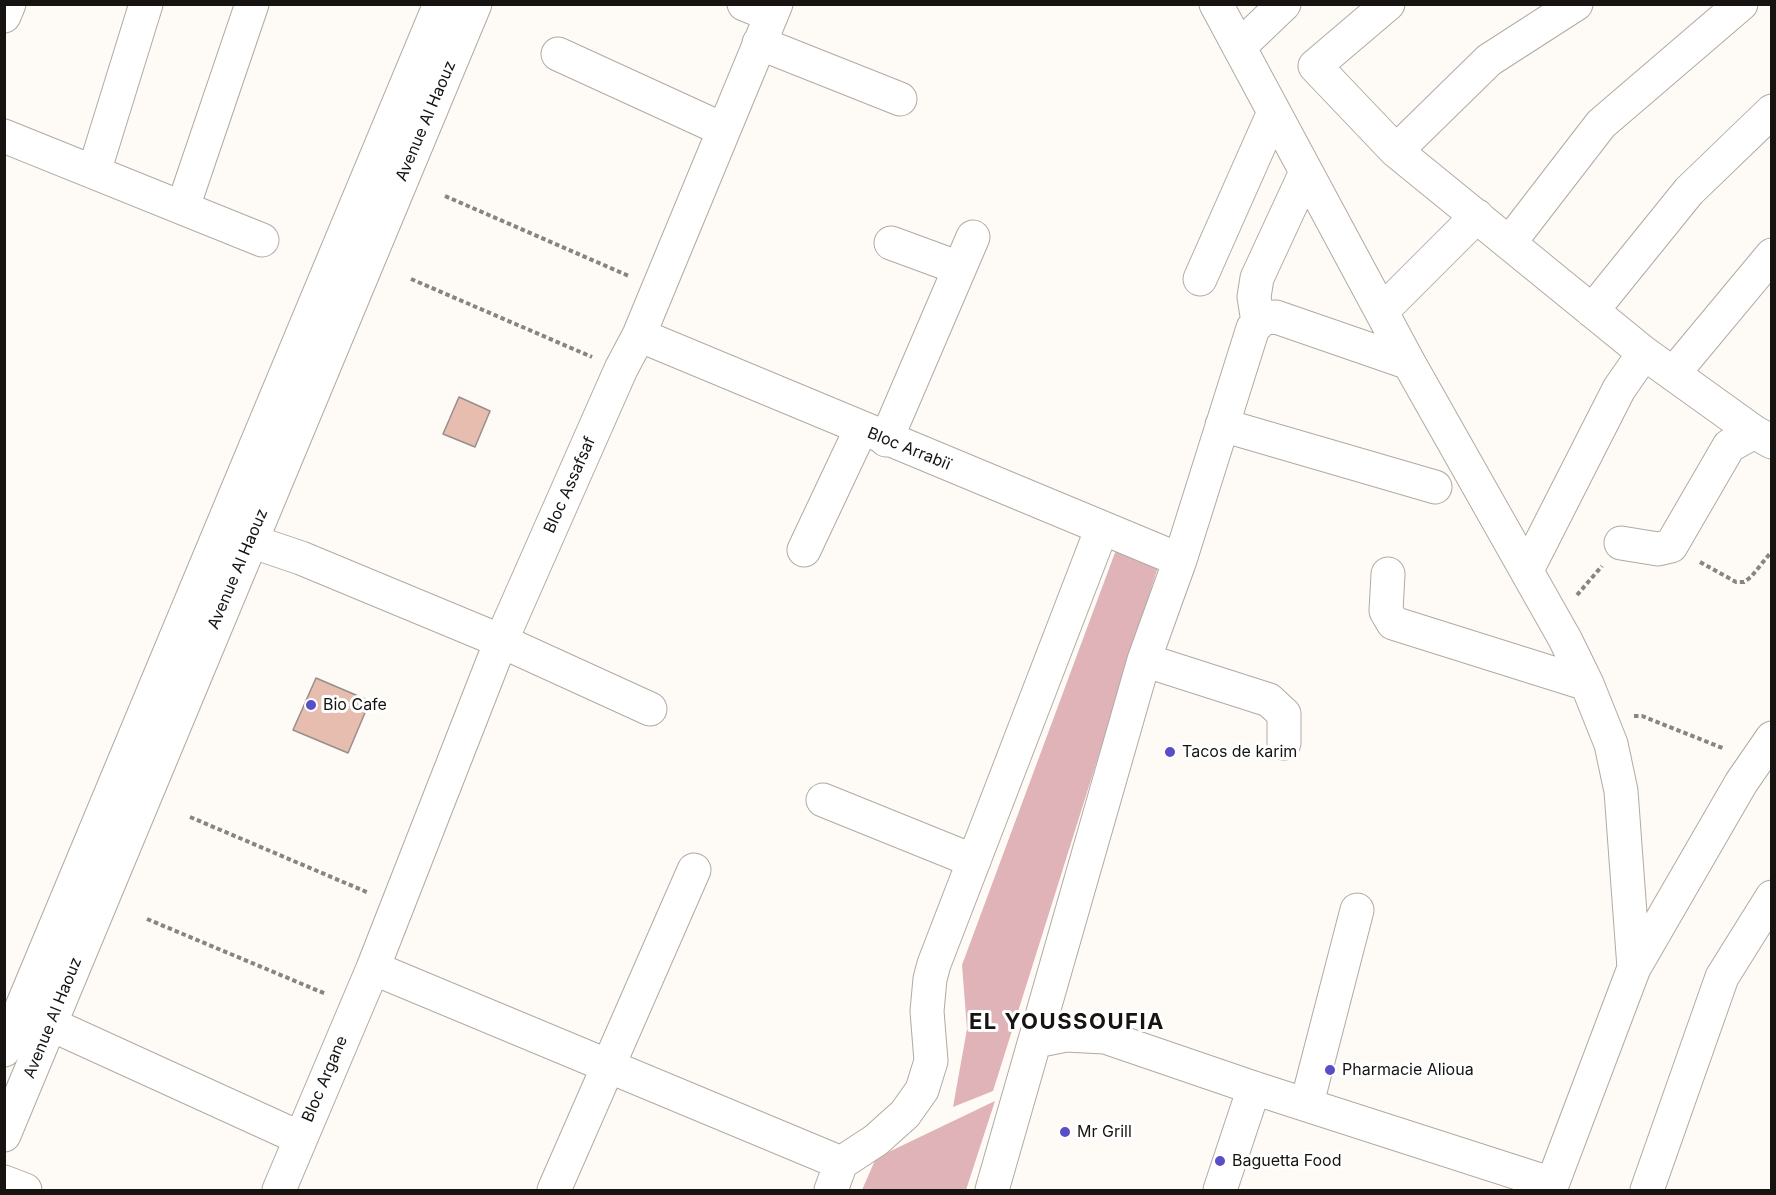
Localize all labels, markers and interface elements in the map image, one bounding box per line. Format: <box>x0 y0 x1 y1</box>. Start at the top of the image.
street label: Avenue Al Haouz <box>392 58 460 184</box>
street label: Bloc Arrabiï <box>865 424 953 474</box>
street label: Bloc Assafsaf <box>540 434 600 536</box>
street label: Avenue Al Haouz <box>204 506 272 632</box>
place label: Bio Cafe <box>323 695 387 715</box>
marker: Bio Cafe <box>304 698 318 712</box>
place label: Tacos de karim <box>1182 742 1297 762</box>
marker: Tacos de karim <box>1163 745 1177 759</box>
street label: Avenue Al Haouz <box>20 955 86 1081</box>
district label: EL YOUSSOUFIA <box>969 1009 1165 1035</box>
street label: Bloc Argane <box>298 1033 352 1125</box>
place label: Pharmacie Alioua <box>1342 1060 1474 1080</box>
marker: Pharmacie Alioua <box>1323 1063 1337 1077</box>
place label: Mr Grill <box>1077 1122 1132 1142</box>
marker: Mr Grill <box>1058 1125 1072 1139</box>
place label: Baguetta Food <box>1232 1151 1341 1171</box>
marker: Baguetta Food <box>1213 1154 1227 1168</box>

